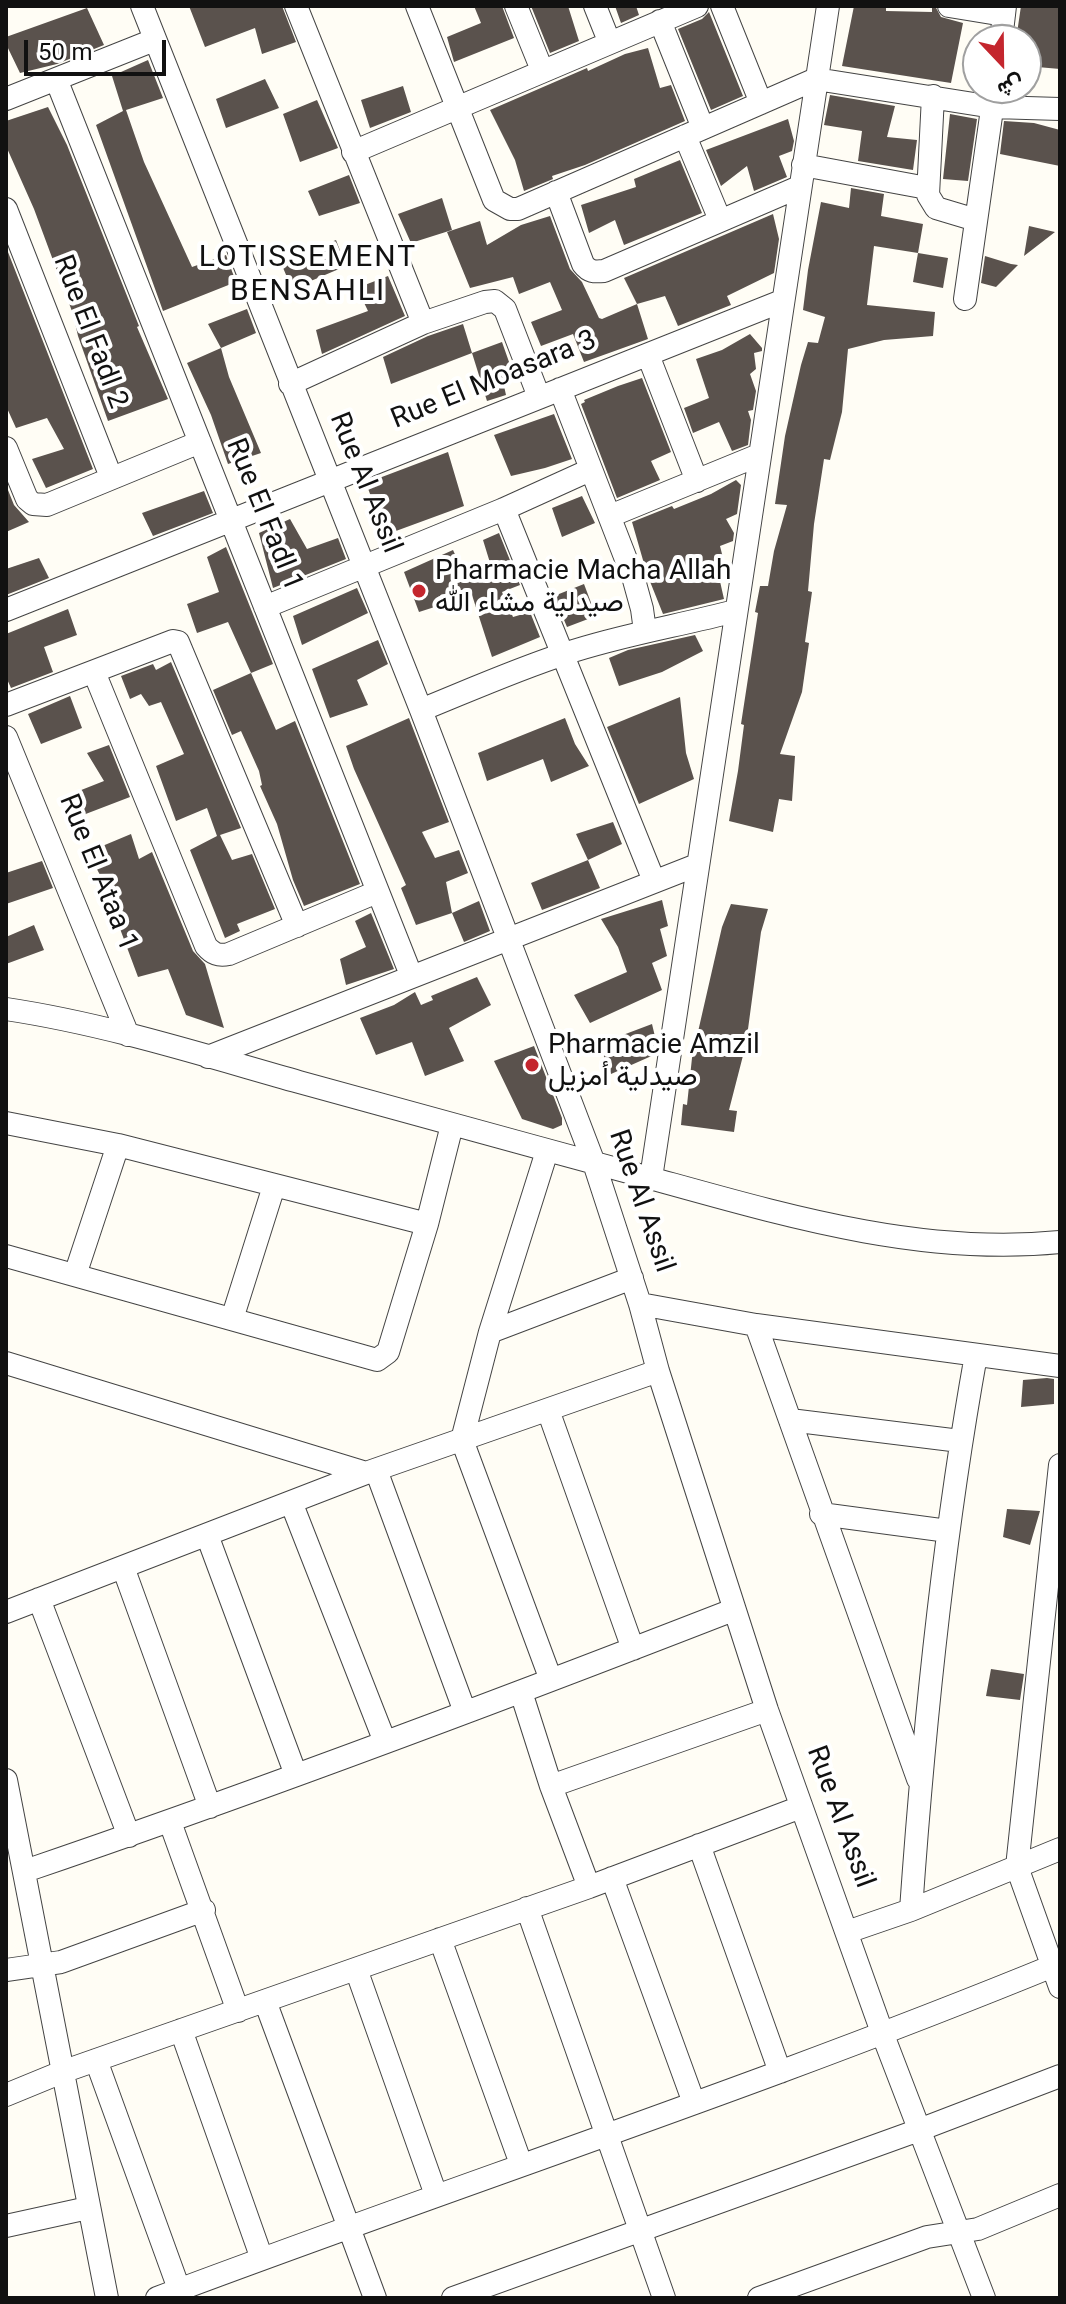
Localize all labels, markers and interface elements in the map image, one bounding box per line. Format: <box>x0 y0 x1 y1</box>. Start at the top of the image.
scale bar <box>28 24 170 74</box>
north arrow <box>962 24 1042 104</box>
text: 50 m <box>38 35 92 73</box>
text: ش <box>992 64 1029 106</box>
district label: LOTISSEMENT BENSAHLI <box>199 243 417 314</box>
street label: Rue El Fadl 2 <box>42 252 132 414</box>
street label: Rue El Moasara 3 <box>388 327 602 439</box>
street label: Rue Al Assil <box>319 409 405 559</box>
street label: Rue El Fadl 1 <box>215 435 307 597</box>
place label: Pharmacie Macha Allah صيدلية مشاء الله <box>435 558 731 624</box>
marker: Pharmacie Macha Allah صيدلية مشاء الله <box>410 582 428 600</box>
street label: Rue El Ataa 1 <box>48 791 142 957</box>
place label: Pharmacie Amzil صيدلية أمزيل <box>548 1032 760 1098</box>
marker: Pharmacie Amzil صيدلية أمزيل <box>523 1056 541 1074</box>
street label: Rue Al Assil <box>598 1126 678 1278</box>
street label: Rue Al Assil <box>796 1743 878 1893</box>

